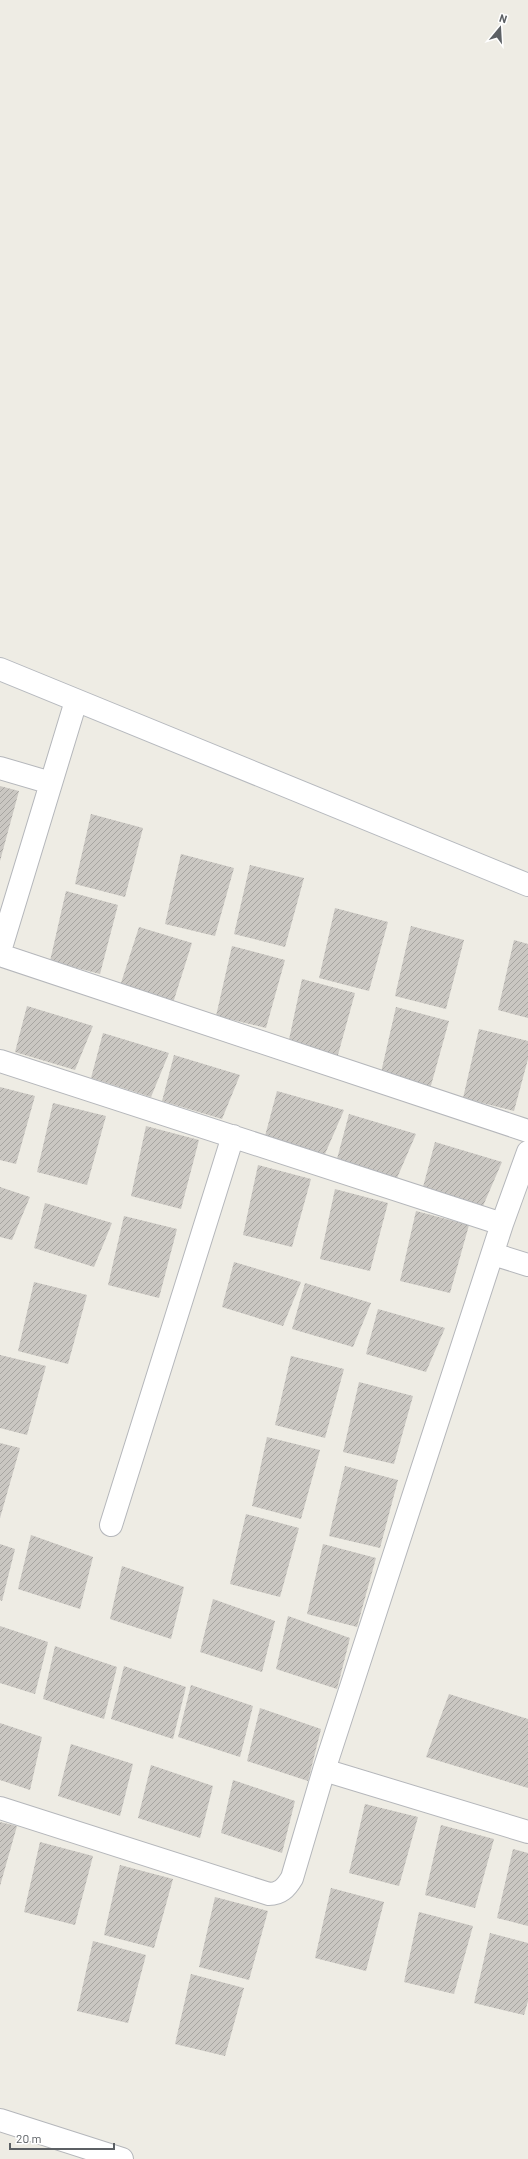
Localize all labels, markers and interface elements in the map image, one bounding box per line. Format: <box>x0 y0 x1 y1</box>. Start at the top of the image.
north arrow <box>480 8 520 48</box>
text: N <box>498 11 509 25</box>
scale bar <box>10 2125 114 2151</box>
text: 20 m <box>16 2131 42 2145</box>

